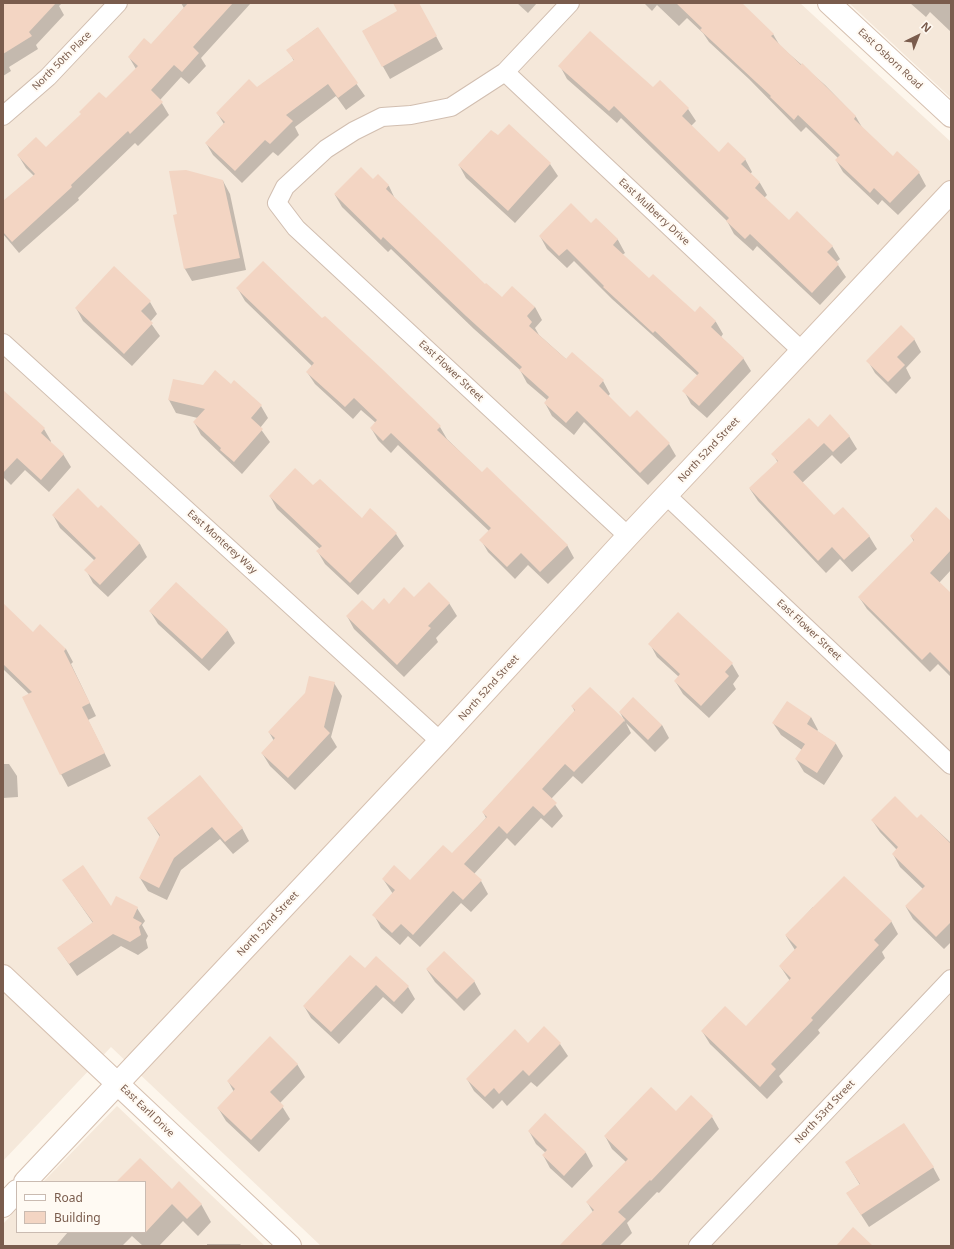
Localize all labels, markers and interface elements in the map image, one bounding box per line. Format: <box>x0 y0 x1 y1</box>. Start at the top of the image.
north arrow <box>898 16 938 56</box>
text: N <box>918 18 935 35</box>
street label: East Osborn Road <box>855 26 925 92</box>
street label: North 50th Place <box>30 29 94 93</box>
street label: East Mulberry Drive <box>616 176 692 248</box>
street label: East Flower Street <box>416 338 486 404</box>
street label: North 52nd Street <box>676 415 742 485</box>
street label: East Monterey Way <box>185 508 259 576</box>
street label: East Flower Street <box>774 597 844 663</box>
street label: North 52nd Street <box>456 653 522 723</box>
street label: North 52nd Street <box>235 889 301 959</box>
street label: North 53rd Street <box>793 1078 857 1146</box>
street label: East Earll Drive <box>118 1082 176 1140</box>
legend <box>16 1181 146 1233</box>
text: Road <box>54 1189 83 1206</box>
text: Building <box>54 1209 101 1226</box>

